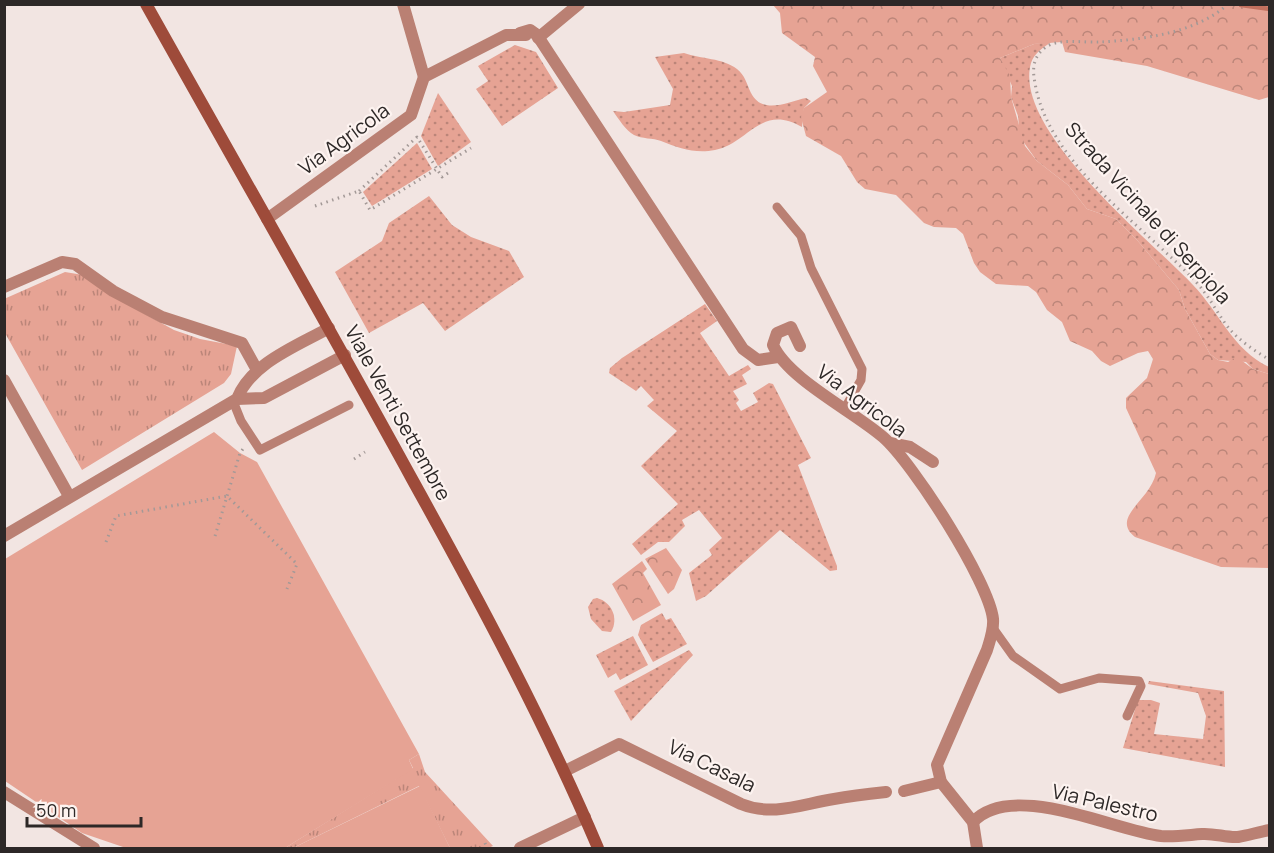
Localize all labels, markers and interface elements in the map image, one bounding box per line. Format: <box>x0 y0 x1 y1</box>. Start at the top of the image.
street label: Via Agricola <box>293 96 395 181</box>
street label: Strada Vicinale di Serpiola <box>1059 116 1237 309</box>
street label: Viale Venti Settembre <box>339 320 458 505</box>
street label: Via Agricola <box>812 358 913 443</box>
street label: Via Casala <box>664 733 760 798</box>
street label: Via Palestro <box>1050 777 1161 828</box>
scale bar <box>27 790 141 828</box>
text: 50 m <box>36 798 76 822</box>

